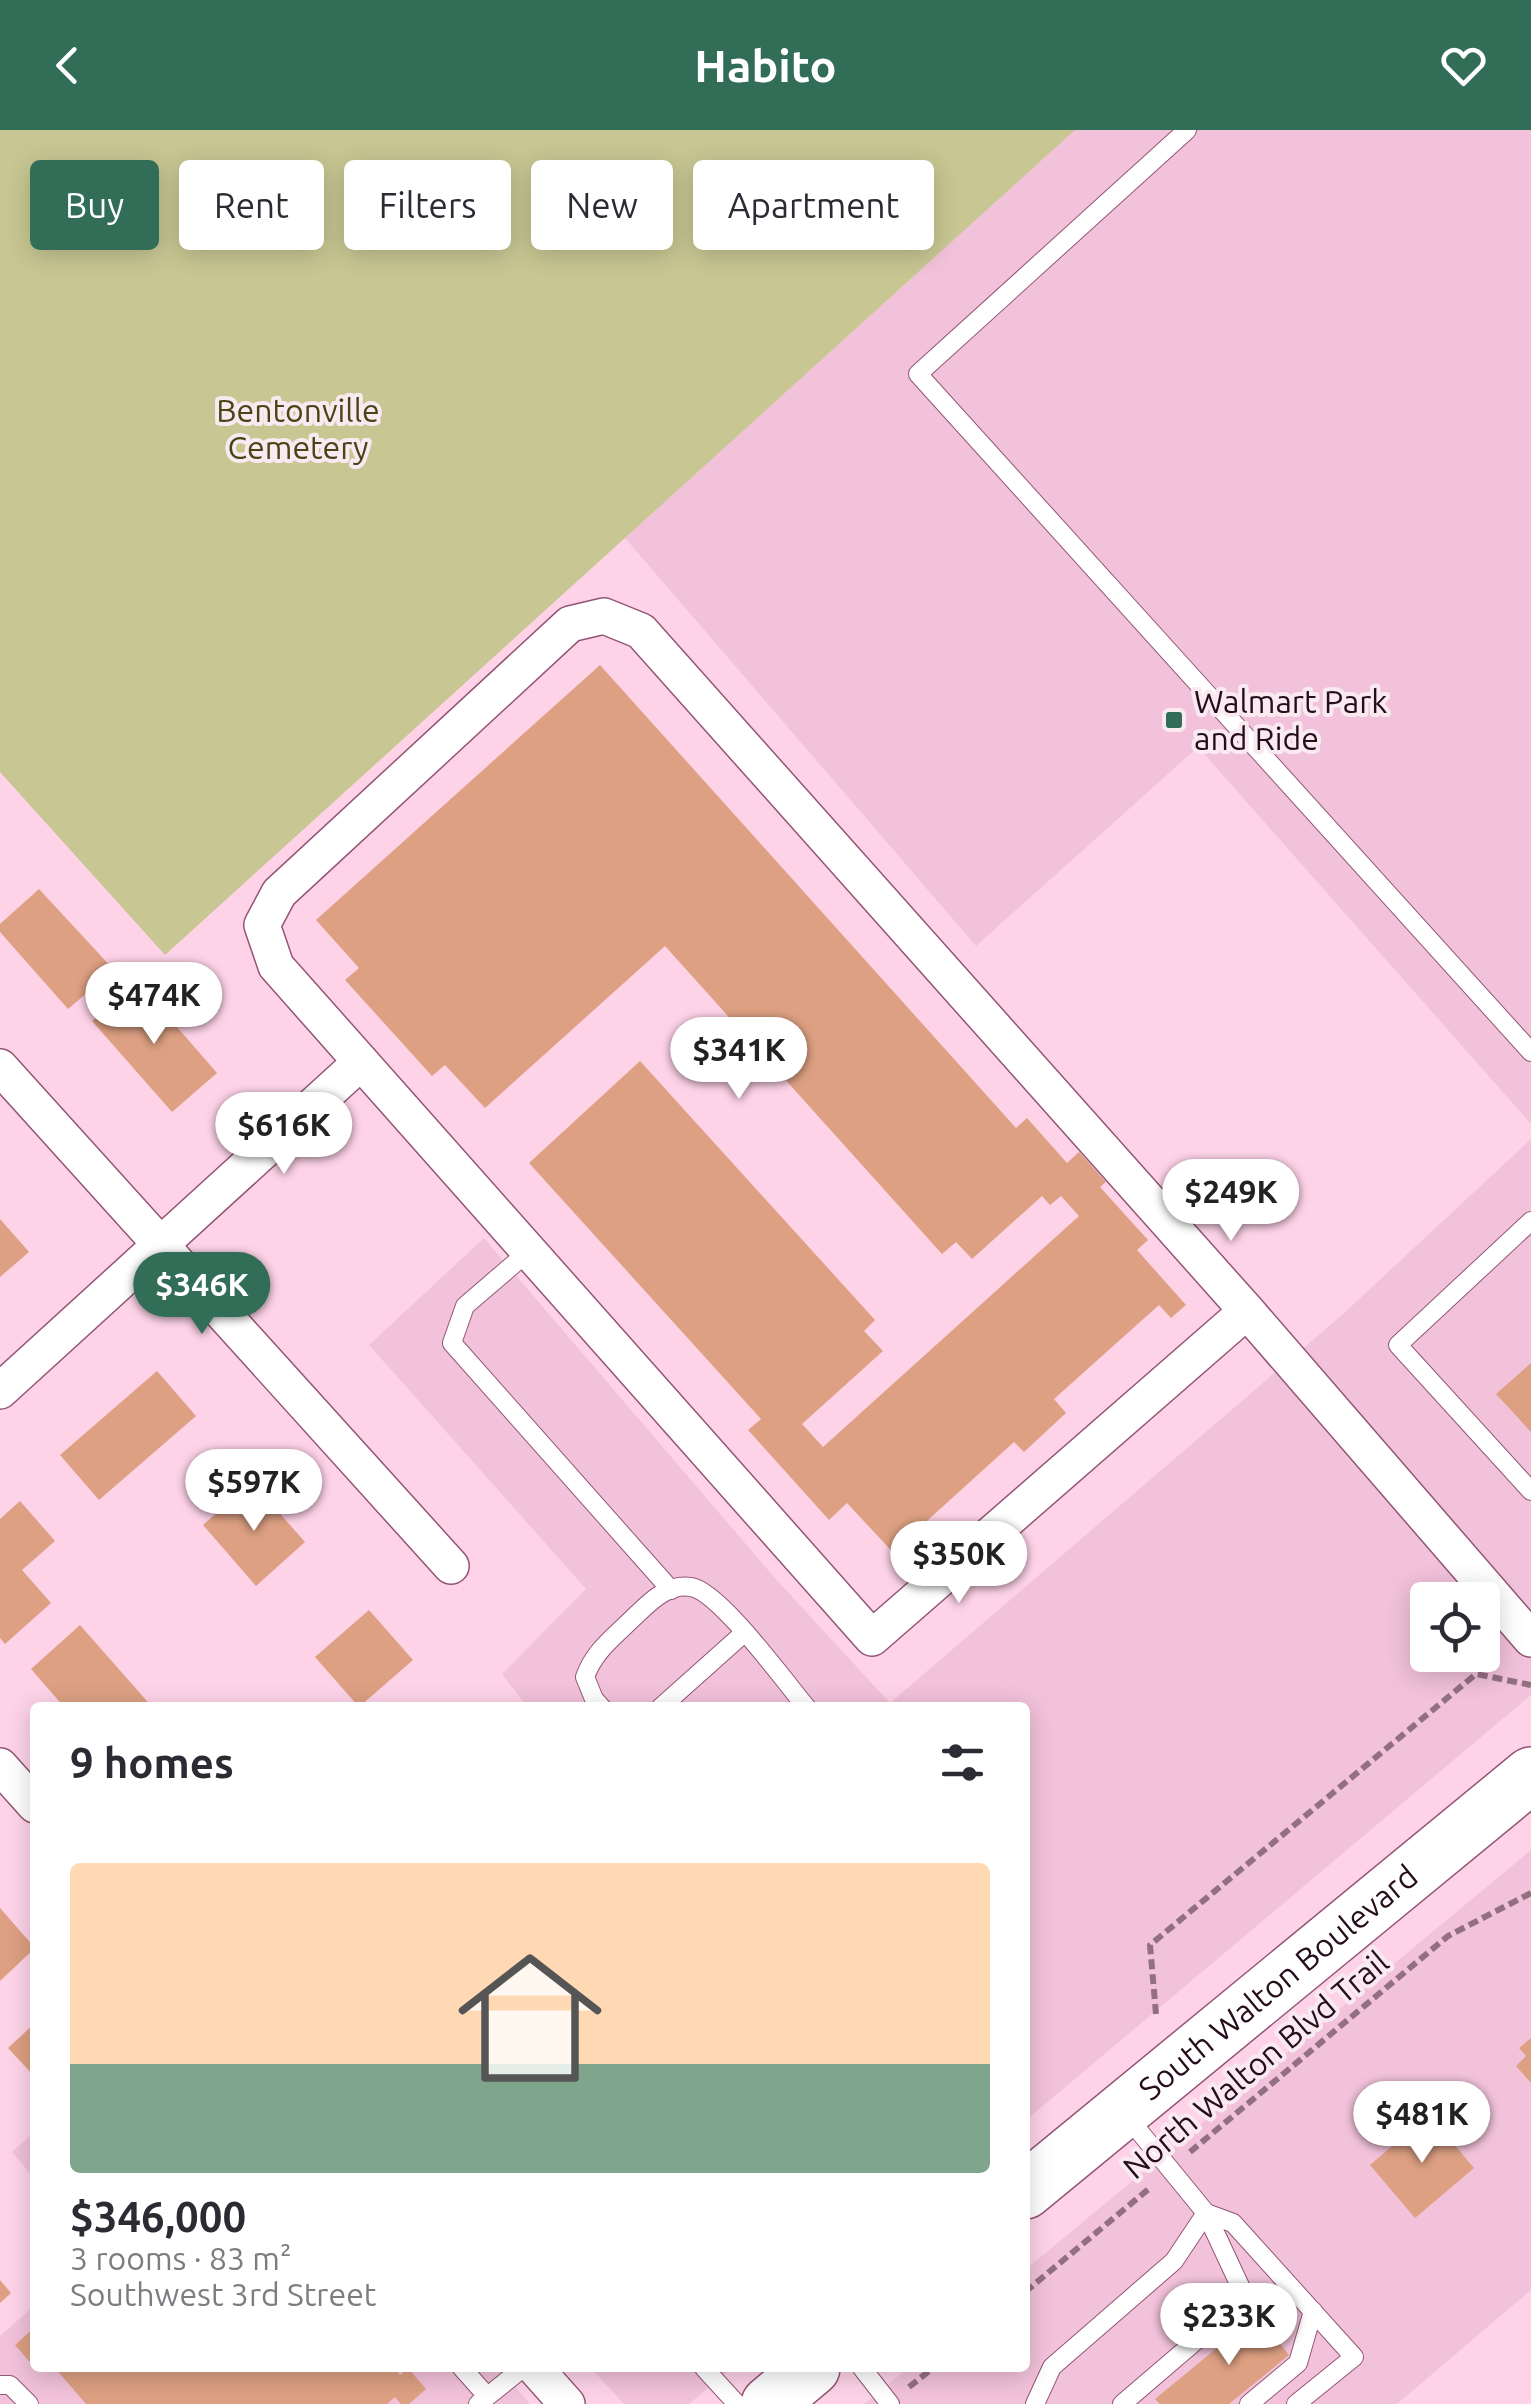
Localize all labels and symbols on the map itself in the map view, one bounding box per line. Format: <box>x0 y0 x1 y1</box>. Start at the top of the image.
park label: Bentonville Cemetery <box>216 392 380 465</box>
place label: Walmart Park and Ride <box>1194 683 1387 756</box>
marker: Walmart Park and Ride <box>1163 709 1185 731</box>
pin: $474K <box>84 962 224 1047</box>
pin: $341K <box>669 1017 809 1102</box>
pin: $616K <box>214 1092 354 1177</box>
pin: $249K <box>1161 1159 1301 1244</box>
pin: $346K <box>132 1252 272 1337</box>
pin: $597K <box>184 1449 324 1534</box>
pin: $350K <box>889 1521 1029 1606</box>
street label: South Walton Boulevard <box>1132 1857 1424 2107</box>
street label: North Walton Blvd Trail <box>1116 1943 1395 2185</box>
pin: $481K <box>1352 2081 1492 2166</box>
pin: $233K <box>1159 2283 1299 2368</box>

